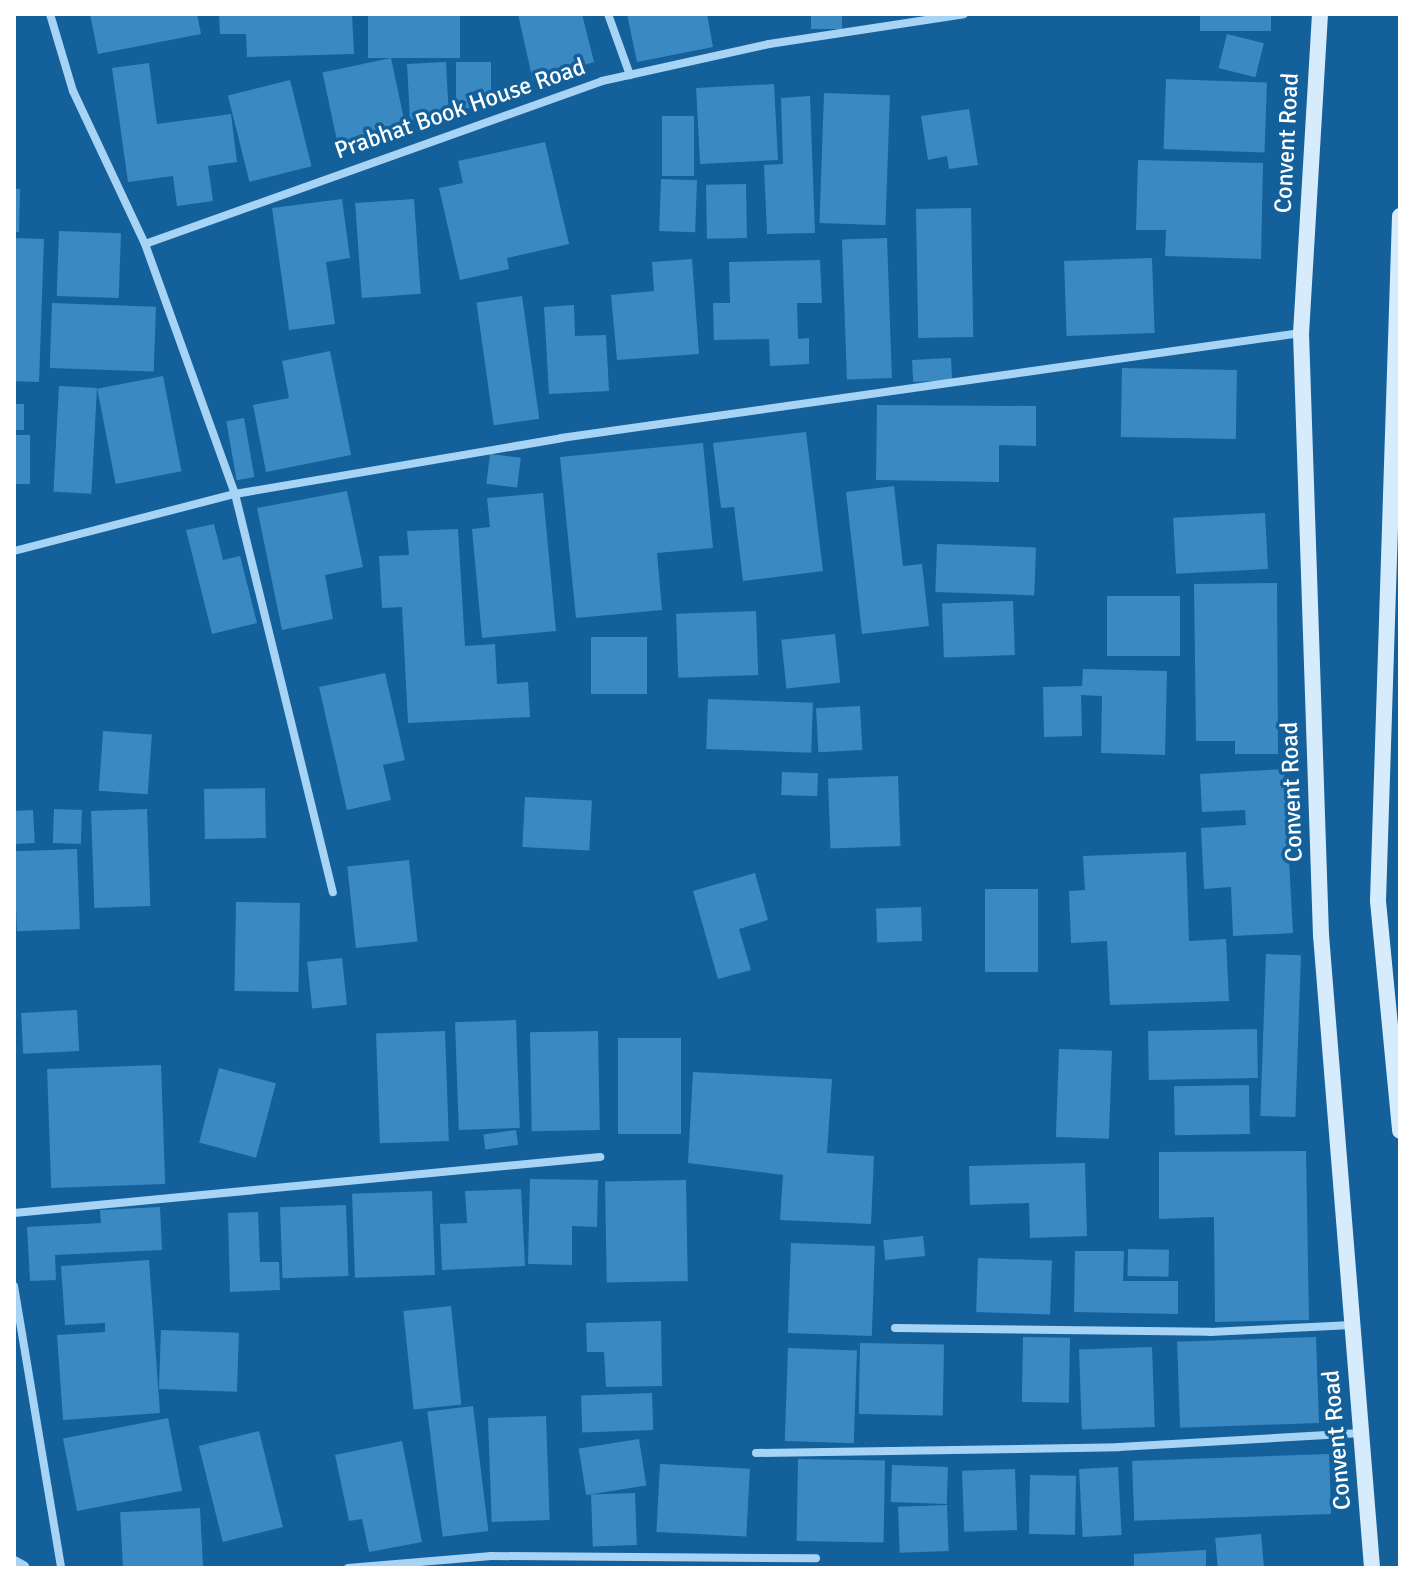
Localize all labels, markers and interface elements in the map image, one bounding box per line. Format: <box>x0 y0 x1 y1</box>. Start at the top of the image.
street label: Prabhat Book House Road <box>331 53 589 165</box>
street label: Convent Road <box>1269 72 1305 214</box>
street label: Convent Road <box>1275 721 1309 863</box>
street label: Convent Road <box>1317 1369 1357 1511</box>

